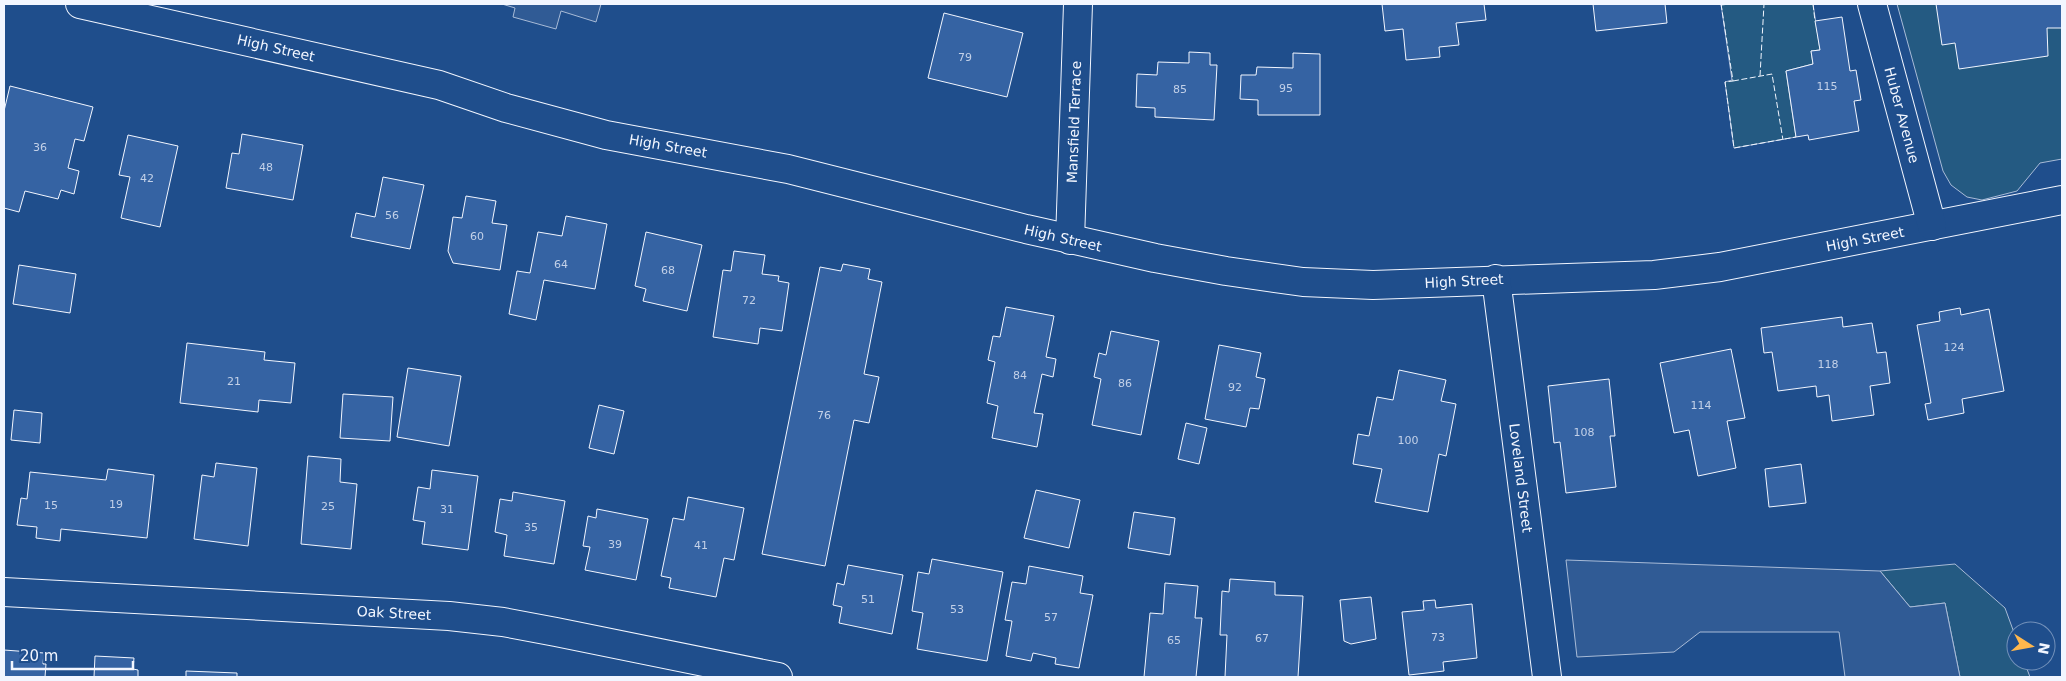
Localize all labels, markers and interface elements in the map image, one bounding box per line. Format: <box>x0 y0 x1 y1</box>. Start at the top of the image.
street label: High Street <box>236 31 317 65</box>
house number: 79 <box>958 51 972 64</box>
street label: Mansfield Terrace <box>1064 61 1084 183</box>
street label: Huber Avenue <box>1881 65 1923 165</box>
house number: 115 <box>1817 80 1838 93</box>
house number: 95 <box>1279 82 1293 95</box>
house number: 85 <box>1173 83 1187 96</box>
street label: High Street <box>628 131 709 161</box>
house number: 36 <box>33 141 47 154</box>
house number: 48 <box>259 161 273 174</box>
house number: 42 <box>140 172 154 185</box>
house number: 56 <box>385 209 399 222</box>
street label: High Street <box>1023 221 1104 255</box>
street label: High Street <box>1825 223 1906 254</box>
house number: 60 <box>470 230 484 243</box>
house number: 64 <box>554 258 568 271</box>
house number: 68 <box>661 264 675 277</box>
street label: High Street <box>1424 271 1504 291</box>
house number: 72 <box>742 294 756 307</box>
house number: 124 <box>1944 341 1965 354</box>
house number: 118 <box>1818 358 1839 371</box>
house number: 84 <box>1013 369 1027 382</box>
house number: 21 <box>227 375 241 388</box>
house number: 86 <box>1118 377 1132 390</box>
house number: 92 <box>1228 381 1242 394</box>
house number: 114 <box>1691 399 1712 412</box>
house number: 76 <box>817 409 831 422</box>
street label: Loveland Street <box>1506 422 1536 534</box>
house number: 108 <box>1574 426 1595 439</box>
house number: 100 <box>1398 434 1419 447</box>
house number: 19 <box>109 498 123 511</box>
house number: 15 <box>44 499 58 512</box>
house number: 25 <box>321 500 335 513</box>
house number: 31 <box>440 503 454 516</box>
house number: 35 <box>524 521 538 534</box>
house number: 39 <box>608 538 622 551</box>
house number: 41 <box>694 539 708 552</box>
house number: 51 <box>861 593 875 606</box>
street label: Oak Street <box>356 603 432 623</box>
house number: 53 <box>950 603 964 616</box>
house number: 57 <box>1044 611 1058 624</box>
north arrow <box>2006 621 2056 671</box>
house number: 73 <box>1431 631 1445 644</box>
house number: 67 <box>1255 632 1269 645</box>
house number: 65 <box>1167 634 1181 647</box>
scale bar <box>12 638 134 670</box>
text: N <box>2035 641 2053 656</box>
text: 20 m <box>20 647 58 665</box>

